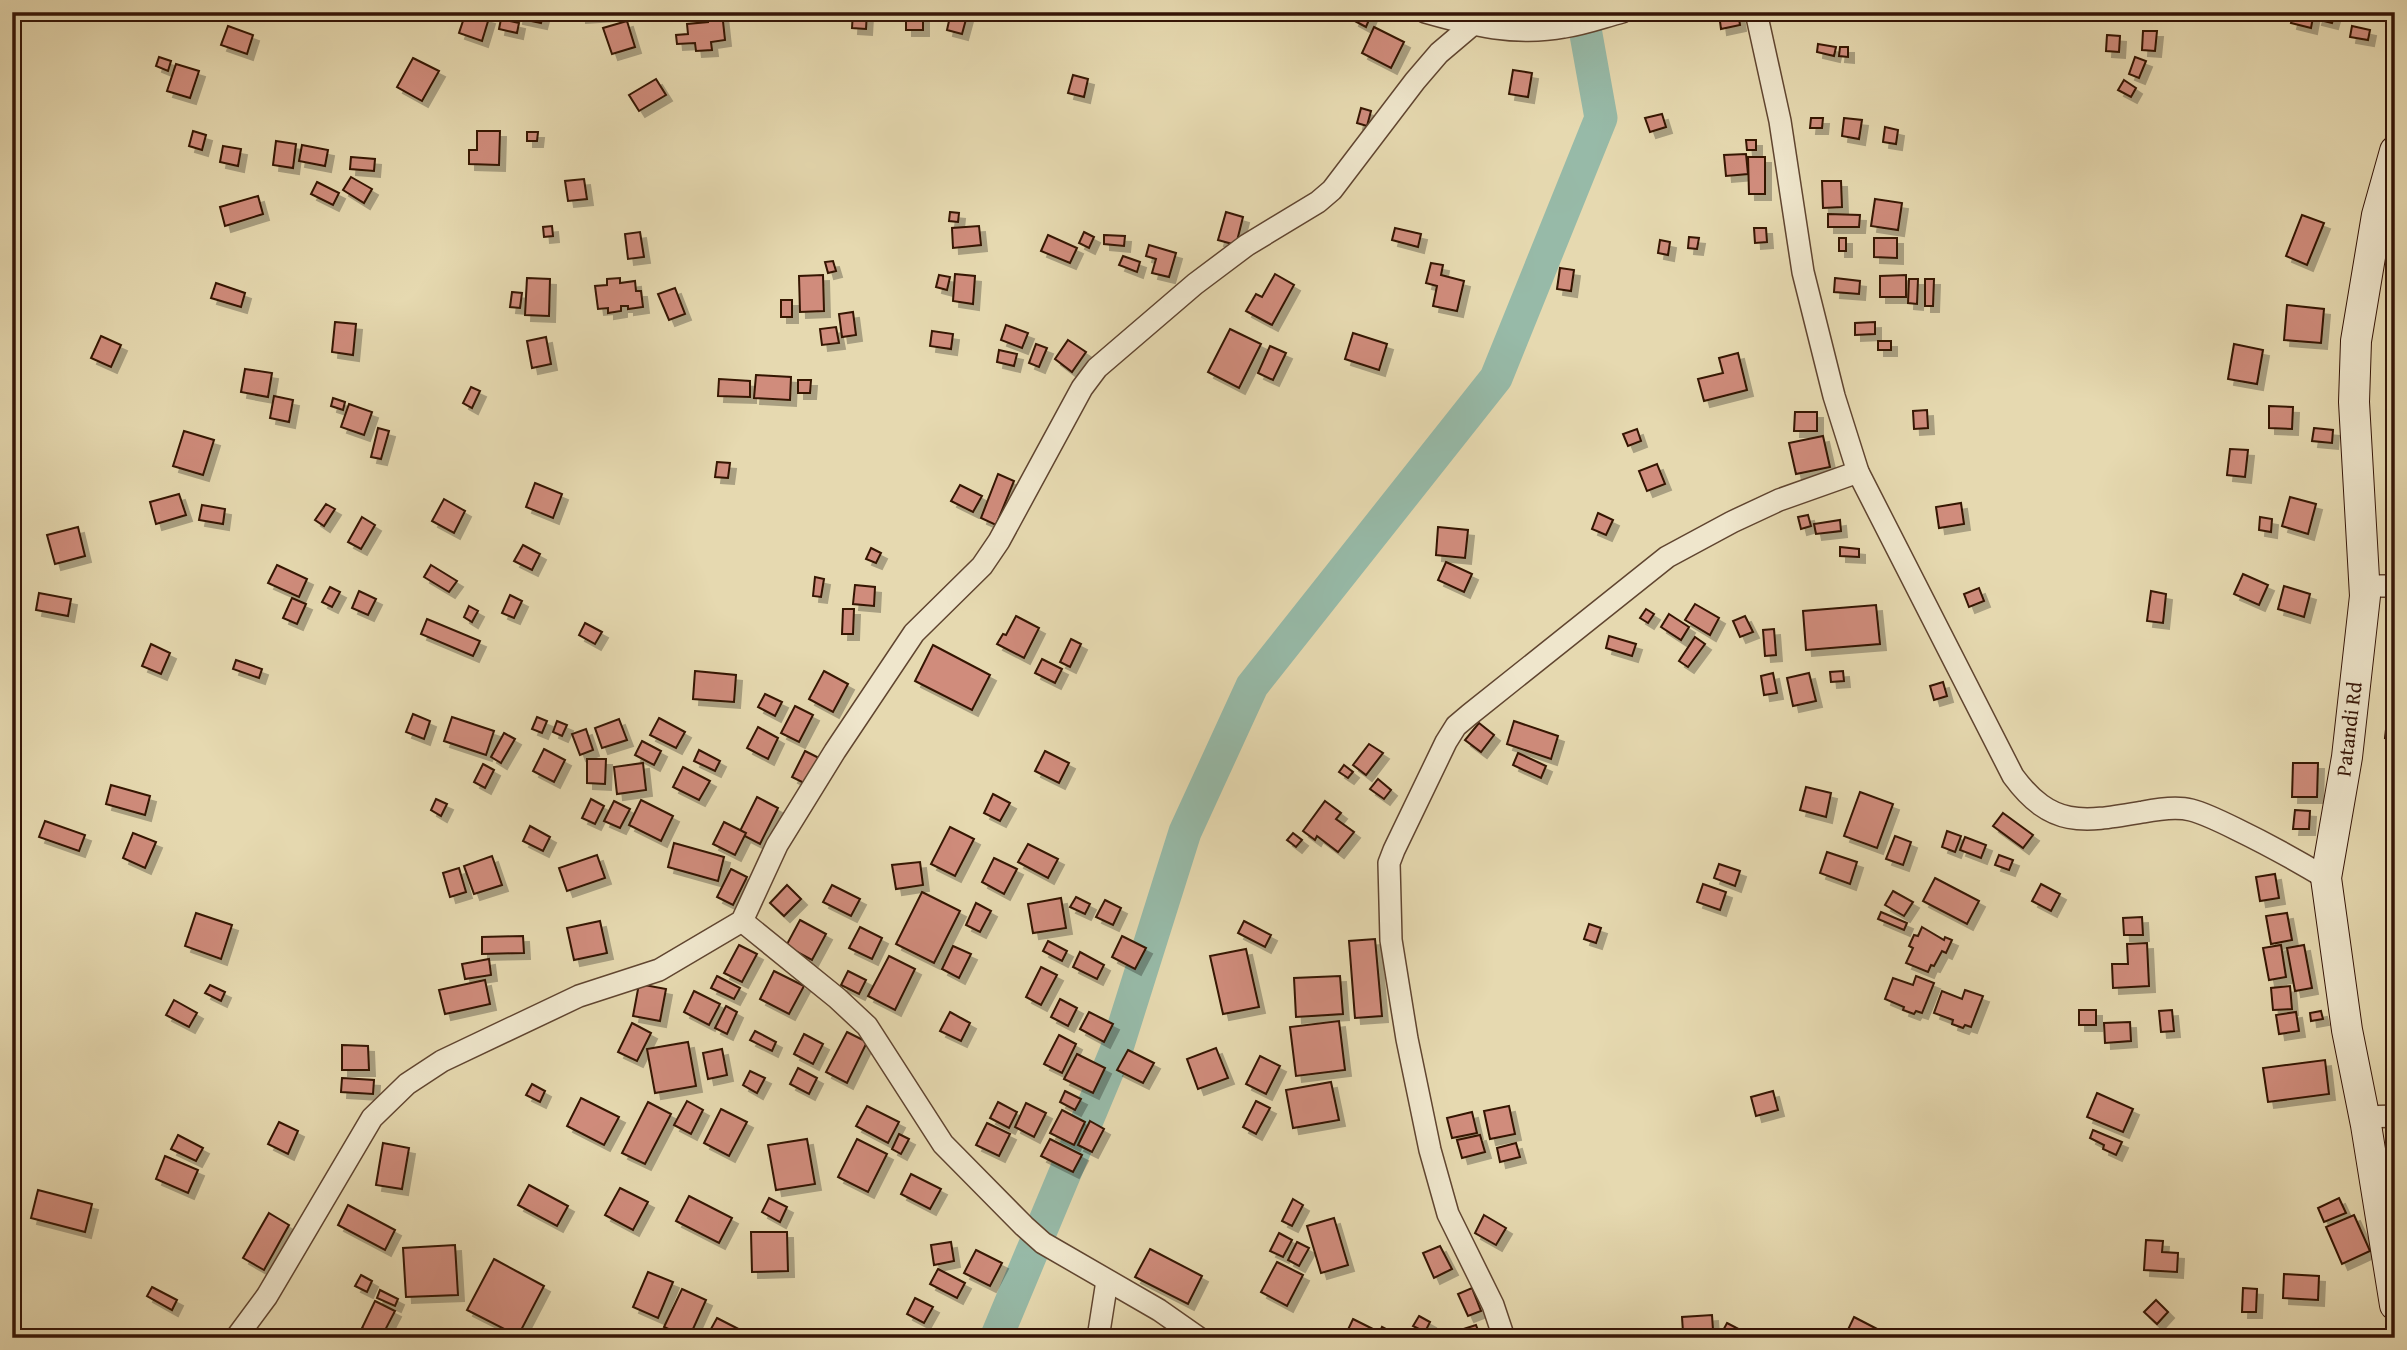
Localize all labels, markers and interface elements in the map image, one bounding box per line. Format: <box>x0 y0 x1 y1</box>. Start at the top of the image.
street label: Patandi Rd <box>2327 679 2370 778</box>

